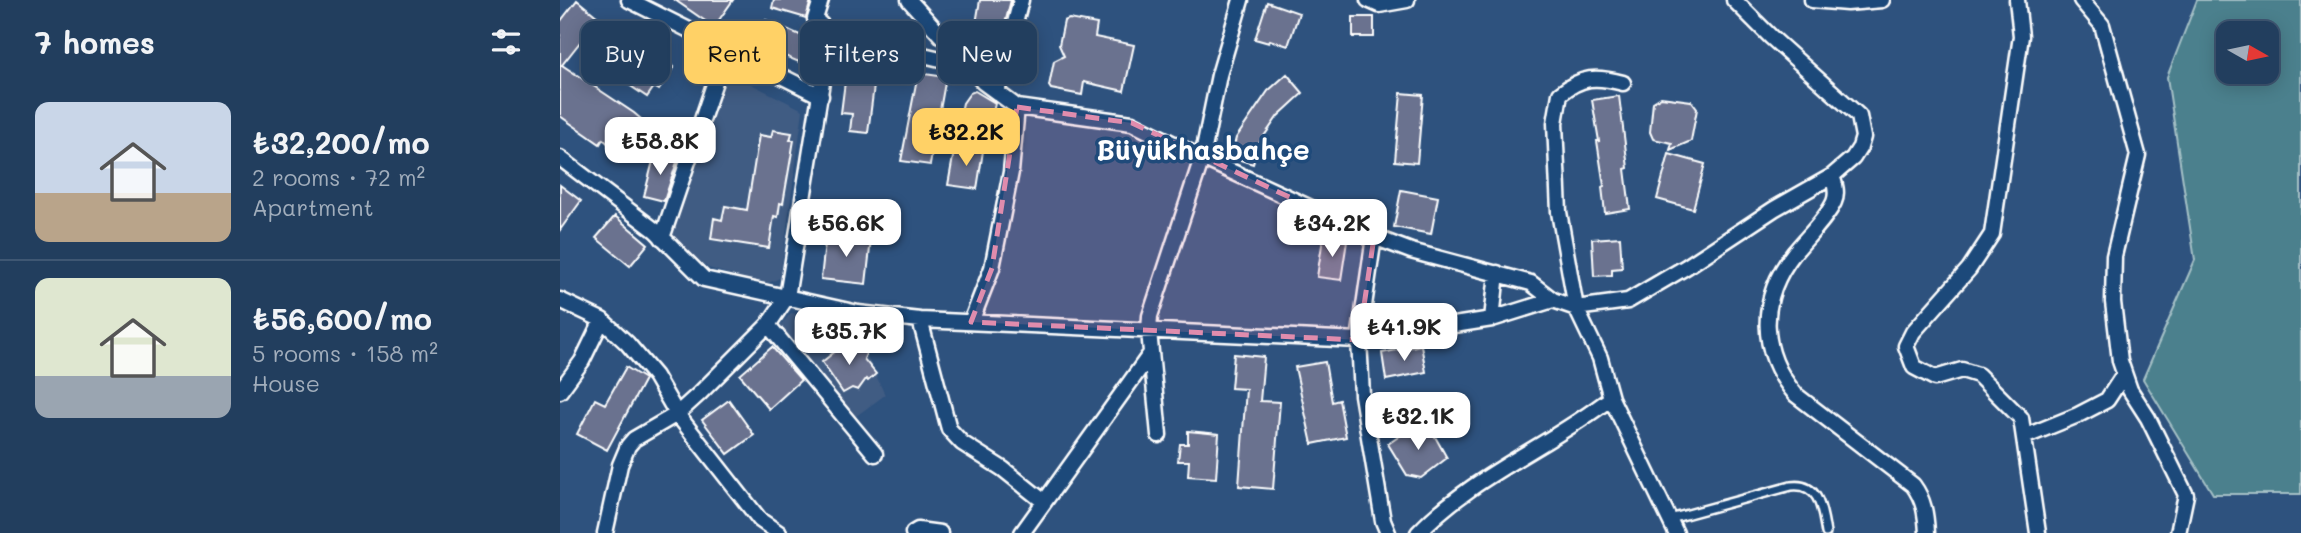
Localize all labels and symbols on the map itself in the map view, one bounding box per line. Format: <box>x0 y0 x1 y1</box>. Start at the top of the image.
north arrow <box>2216 21 2278 84</box>
pin: ₺32.2K <box>909 108 1023 168</box>
pin: ₺58.8K <box>603 118 717 177</box>
district label: Büyükhasbahçe <box>1096 131 1310 168</box>
pin: ₺56.6K <box>789 200 903 259</box>
pin: ₺34.2K <box>1275 200 1389 259</box>
pin: ₺41.9K <box>1347 304 1461 363</box>
pin: ₺35.7K <box>792 308 906 367</box>
pin: ₺32.1K <box>1361 392 1475 452</box>

